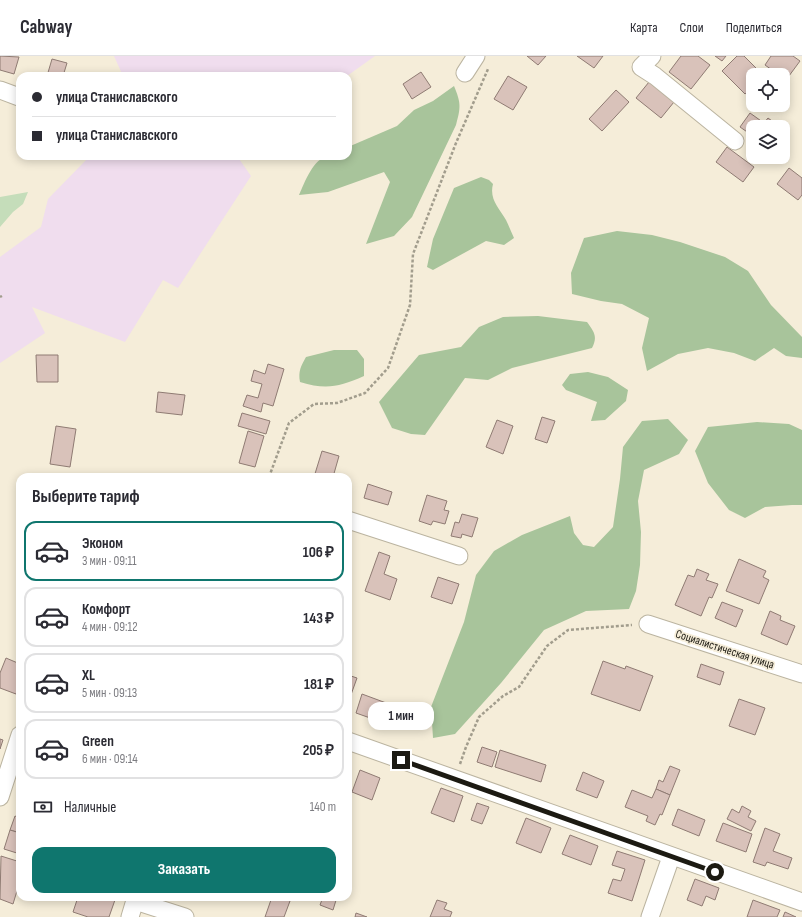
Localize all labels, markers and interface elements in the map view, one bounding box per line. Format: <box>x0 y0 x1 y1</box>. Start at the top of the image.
text: Cabway <box>20 16 72 39</box>
text: Карта <box>630 19 658 36</box>
text: Слои <box>680 19 704 36</box>
text: Поделиться <box>726 19 782 36</box>
map controls <box>746 68 790 164</box>
button: locate <box>746 68 790 112</box>
text: улица Станиславского <box>56 88 178 107</box>
button: layers <box>746 120 790 164</box>
text: улица Станиславского <box>56 126 178 145</box>
text: Выберите тариф <box>32 486 140 507</box>
icon: car <box>34 533 70 569</box>
text: Эконом <box>82 534 123 553</box>
text: 106 ₽ <box>303 543 334 562</box>
text: 3 мин · 09:11 <box>82 553 137 569</box>
icon: car <box>34 599 70 635</box>
text: Комфорт <box>82 600 131 619</box>
text: 143 ₽ <box>303 609 334 628</box>
text: 4 мин · 09:12 <box>82 619 138 635</box>
street label: Социалистическая улица <box>674 626 777 673</box>
icon: car <box>34 665 70 701</box>
text: XL <box>82 666 95 685</box>
text: 181 ₽ <box>304 675 334 694</box>
text: 5 мин · 09:13 <box>82 685 137 701</box>
callout: 1 мин <box>368 702 434 730</box>
text: 1 мин <box>388 708 414 724</box>
icon: car <box>34 731 70 767</box>
text: Green <box>82 732 114 751</box>
text: 205 ₽ <box>303 741 334 760</box>
text: 6 мин · 09:14 <box>82 751 138 767</box>
route end <box>392 751 410 769</box>
icon: cash <box>32 796 54 818</box>
text: Наличные <box>64 798 116 817</box>
text: 140 m <box>310 799 336 815</box>
button: Заказать <box>32 847 336 893</box>
route start <box>706 863 724 881</box>

